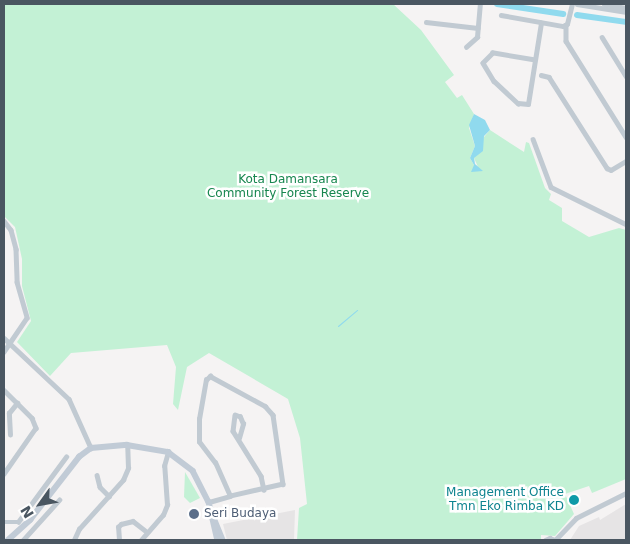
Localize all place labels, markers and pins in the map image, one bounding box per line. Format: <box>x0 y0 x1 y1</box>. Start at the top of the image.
place label: Management Office Tmn Eko Rimba KD <box>446 486 564 514</box>
marker: Management Office Tmn Eko Rimba KD <box>568 494 580 506</box>
place label: Seri Budaya <box>204 507 276 521</box>
marker: Seri Budaya <box>188 508 200 520</box>

